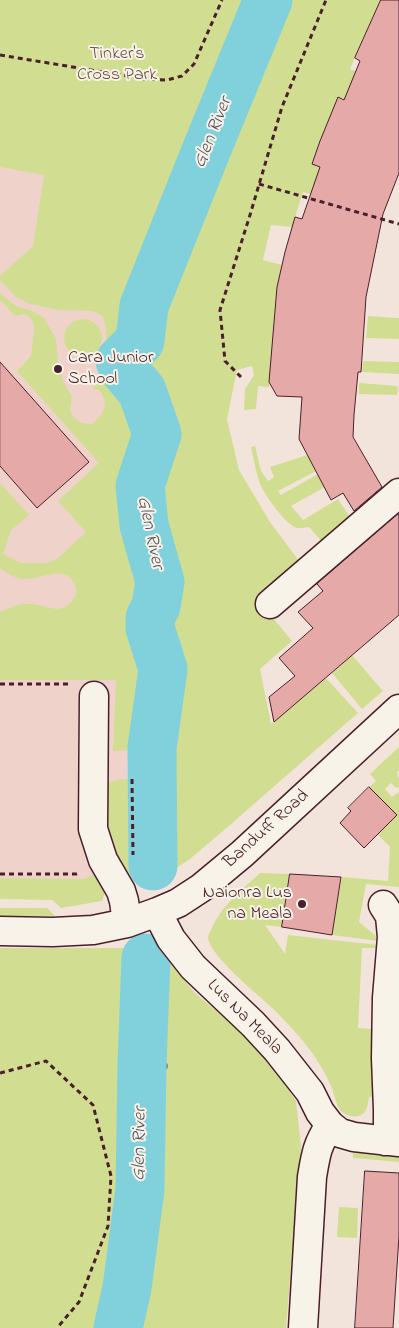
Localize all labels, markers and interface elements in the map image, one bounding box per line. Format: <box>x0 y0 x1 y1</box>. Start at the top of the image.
park label: Tinker's Cross Park <box>77 44 157 86</box>
water label: Glen River <box>190 94 238 172</box>
place label: Cara Junior School <box>68 348 153 390</box>
marker: Cara Junior School <box>52 363 64 375</box>
water label: Glen River <box>130 494 168 572</box>
street label: Banduff Road <box>220 786 314 874</box>
place label: Naionra Lus na Meala <box>203 883 292 926</box>
marker: Naionra Lus na Meala <box>296 898 308 910</box>
street label: Lus Na Meala <box>202 976 286 1060</box>
water label: Glen River <box>129 1107 153 1181</box>

